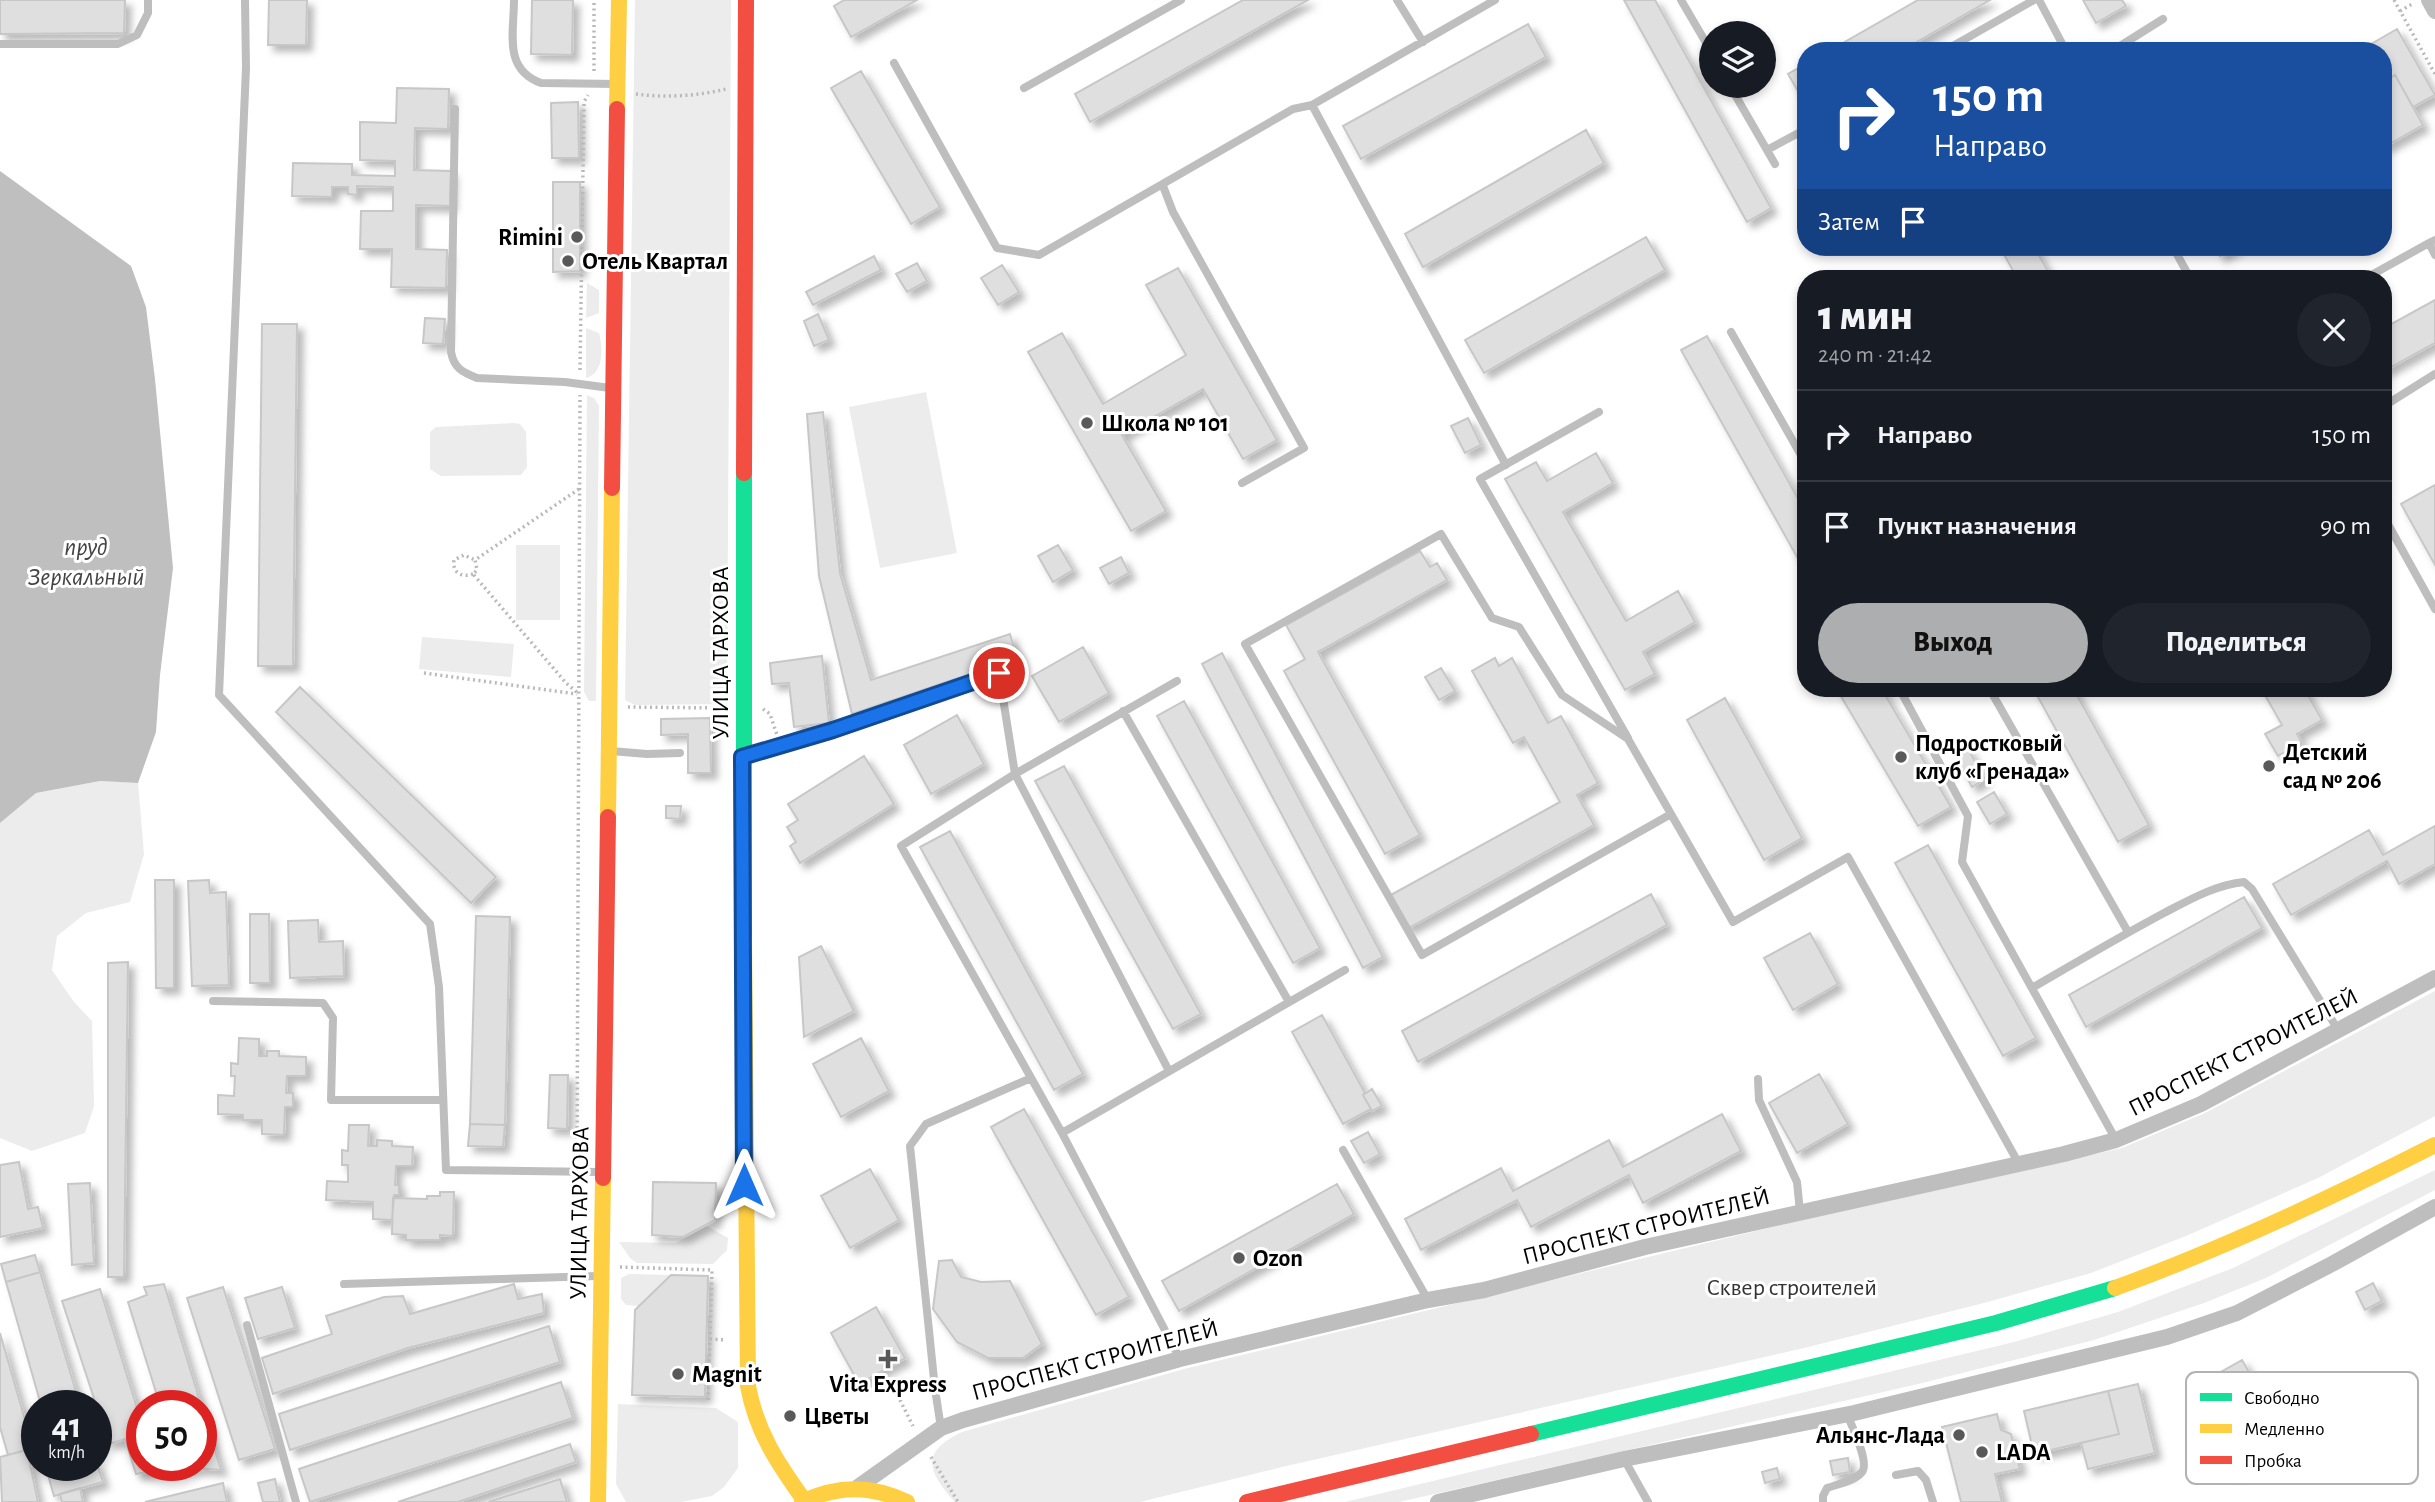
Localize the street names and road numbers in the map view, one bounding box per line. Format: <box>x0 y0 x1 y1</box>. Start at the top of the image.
street label: УЛИЦА ТАРХОВА <box>709 566 733 740</box>
street label: ПРОСПЕКТ СТРОИТЕЛЕЙ <box>2125 985 2362 1121</box>
street label: УЛИЦА ТАРХОВА <box>566 1126 594 1300</box>
street label: ПРОСПЕКТ СТРОИТЕЛЕЙ <box>1520 1185 1772 1269</box>
street label: ПРОСПЕКТ СТРОИТЕЛЕЙ <box>969 1316 1221 1405</box>

